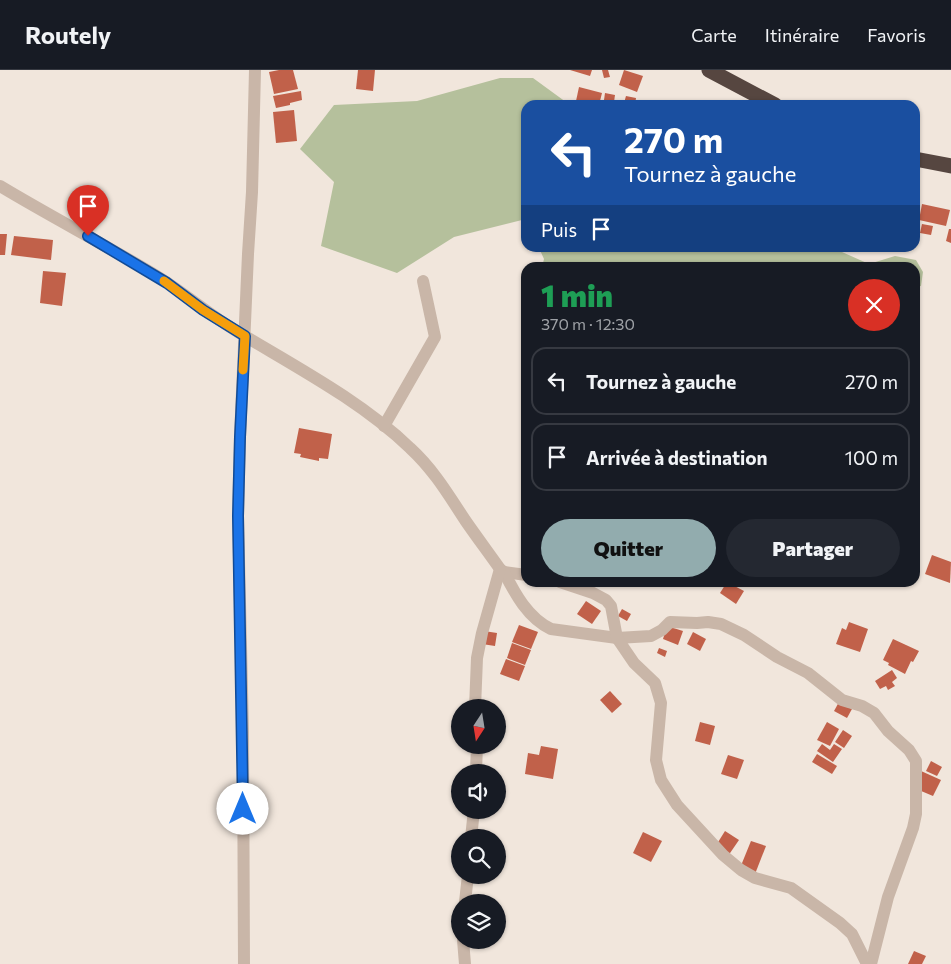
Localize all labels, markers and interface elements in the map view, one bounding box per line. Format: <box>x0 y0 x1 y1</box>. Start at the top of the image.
text: Routely <box>25 20 111 49</box>
text: Carte <box>691 24 737 46</box>
text: Itinéraire <box>765 24 839 46</box>
text: Favoris <box>867 24 926 46</box>
text: 270 m <box>624 117 723 160</box>
icon: left <box>541 120 606 185</box>
text: Tournez à gauche <box>624 160 796 187</box>
pin <box>67 185 109 236</box>
icon: arrive <box>74 192 102 220</box>
icon: arrive <box>587 215 615 243</box>
text: Puis <box>541 218 577 241</box>
text: 1 min <box>541 276 613 313</box>
button: close <box>848 279 900 331</box>
text: 370 m · 12:30 <box>541 314 635 333</box>
icon: left <box>543 367 571 395</box>
text: Tournez à gauche <box>586 370 736 393</box>
text: 270 m <box>845 370 898 393</box>
icon: arrive <box>543 443 571 471</box>
text: Arrivée à destination <box>586 446 768 469</box>
text: 100 m <box>845 446 898 469</box>
button: Quitter <box>541 519 716 577</box>
button: Partager <box>726 519 900 577</box>
north arrow <box>451 699 506 754</box>
map controls <box>451 699 506 949</box>
button: sound <box>451 764 506 819</box>
position arrow <box>216 782 268 834</box>
button: search <box>451 829 506 884</box>
button: layers <box>451 894 506 949</box>

